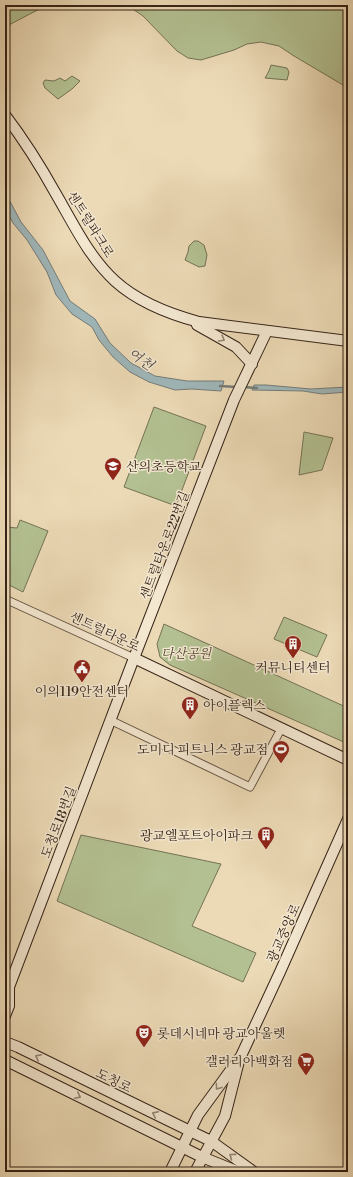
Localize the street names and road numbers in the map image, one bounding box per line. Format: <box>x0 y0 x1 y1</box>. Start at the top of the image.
street label: 센트럴파크로 <box>63 188 117 261</box>
street label: 센트럴타운로22번길 <box>137 489 193 602</box>
street label: 센트럴타운로 <box>67 609 142 655</box>
street label: 도청로18번길 <box>38 784 80 861</box>
street label: 광교중앙로 <box>264 901 304 965</box>
street label: 도청로 <box>93 1065 134 1097</box>

